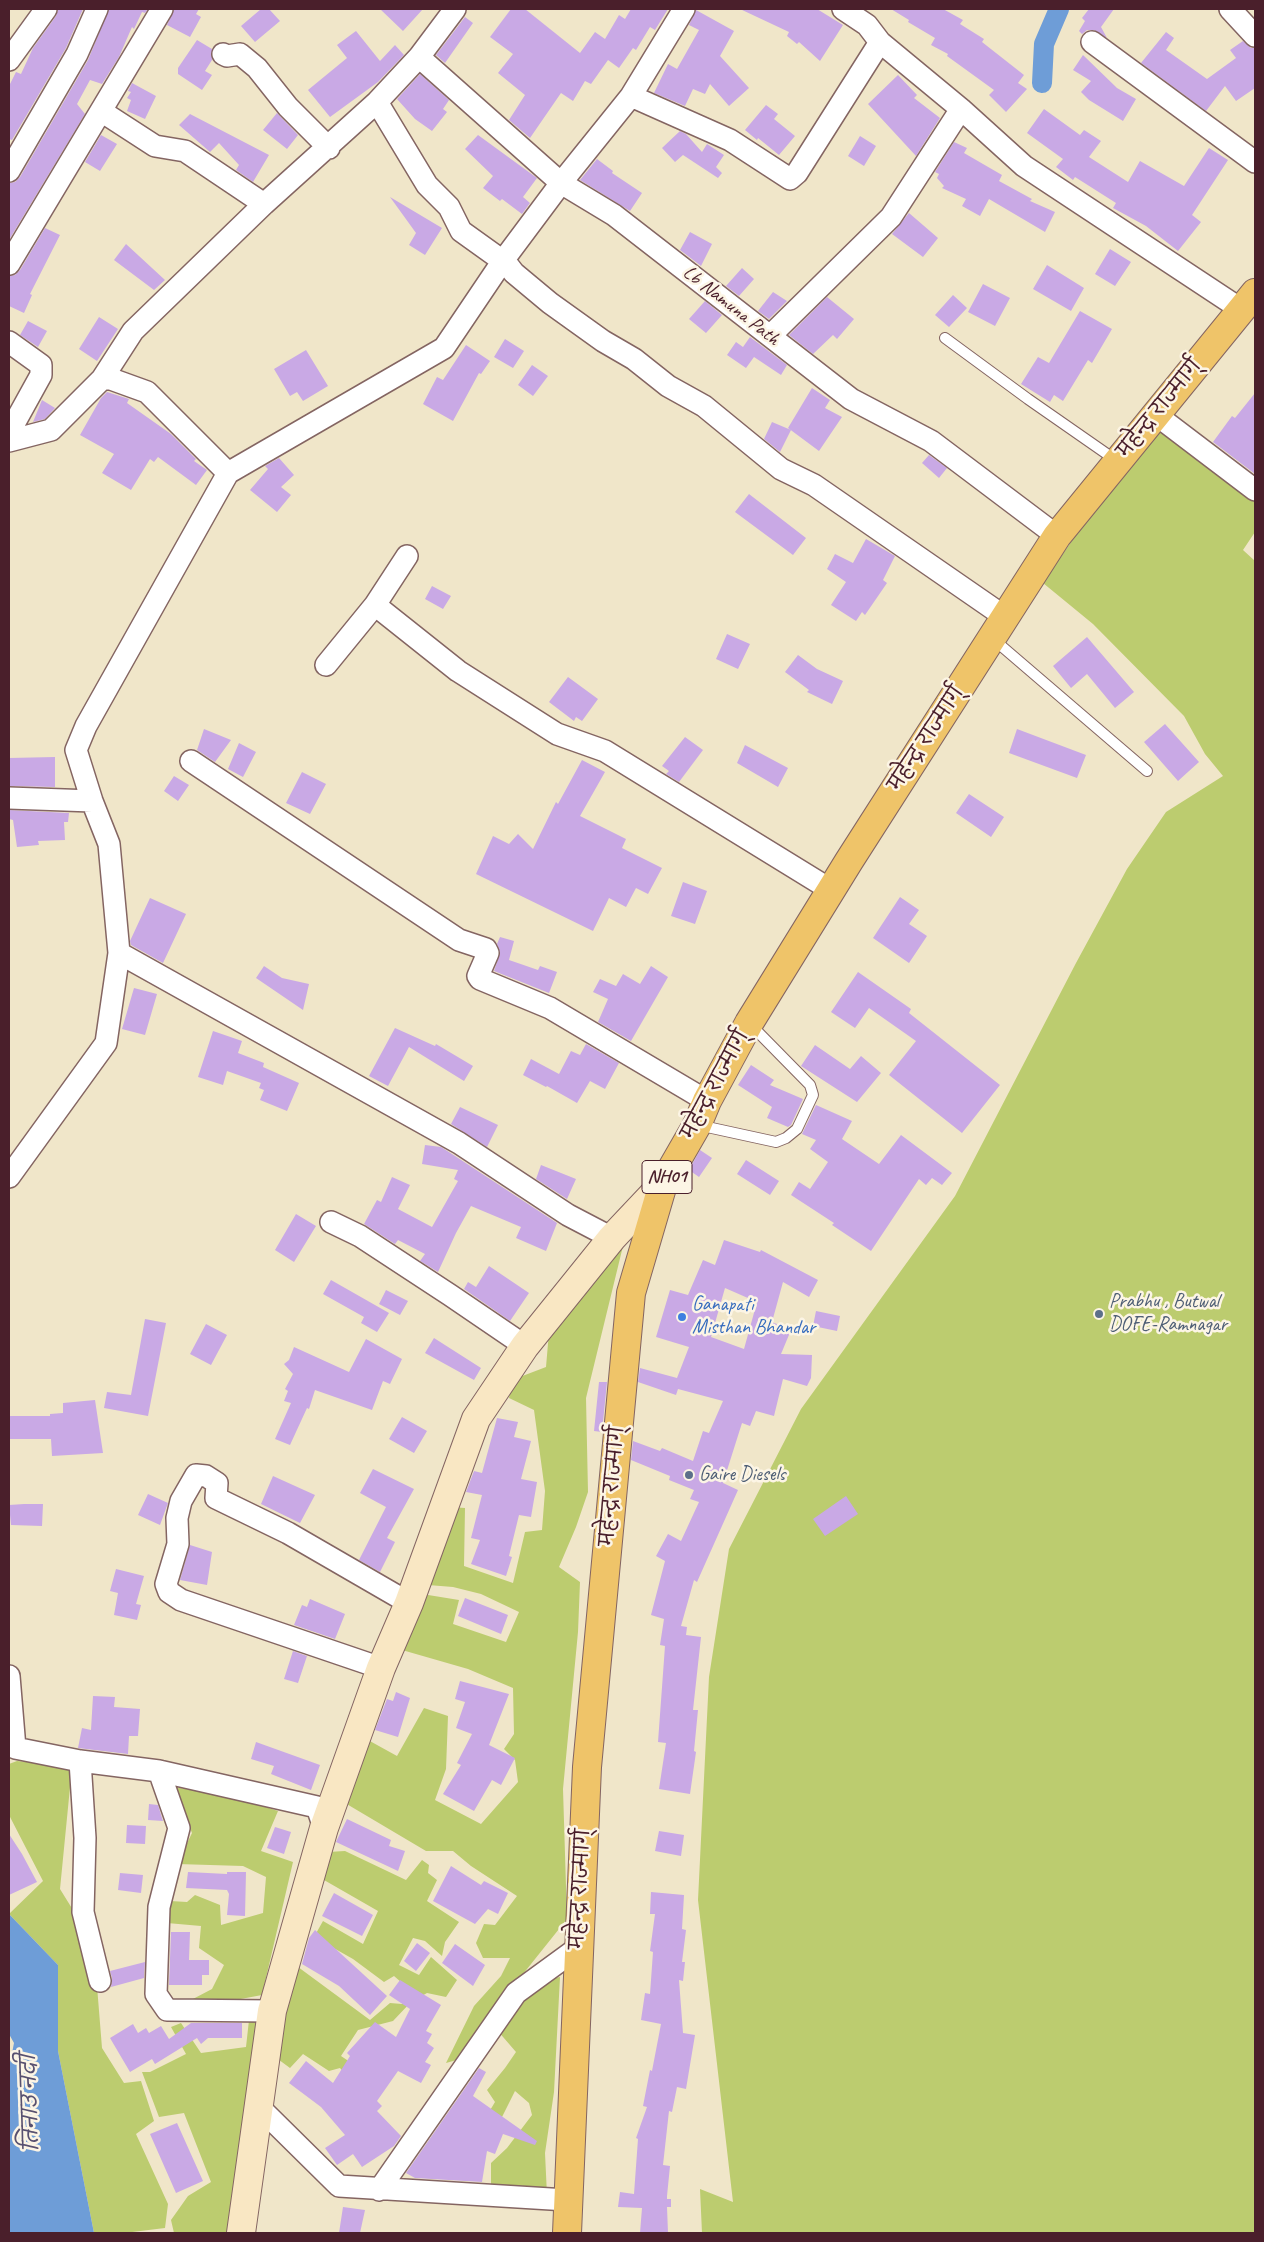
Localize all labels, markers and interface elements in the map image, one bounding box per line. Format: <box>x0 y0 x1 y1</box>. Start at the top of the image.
street label: Lb Namuna Path <box>678 261 784 351</box>
street label: महेन्द्र राज्मार्ग् <box>1113 355 1207 463</box>
street label: महेन्द्र राज्मार्ग् <box>884 682 970 796</box>
street label: महेन्द्र राज्मार्ग् <box>677 1026 755 1144</box>
road number: NH01 <box>642 1160 692 1194</box>
place label: Prabhu , Butwal DOFE-Ramnagar <box>1109 1290 1227 1337</box>
place label: Ganapati Misthan Bhandar <box>692 1293 815 1340</box>
marker: Prabhu , Butwal DOFE-Ramnagar <box>1093 1308 1105 1320</box>
marker: Ganapati Misthan Bhandar <box>676 1311 688 1323</box>
street label: महेन्द्र राज्मार्ग् <box>596 1425 630 1547</box>
place label: Gaire Diesels <box>699 1463 785 1487</box>
marker: Gaire Diesels <box>683 1469 695 1481</box>
street label: महेन्द्र राज्मार्ग् <box>566 1828 596 1950</box>
water label: तिनाउ नदी <box>17 2054 45 2152</box>

